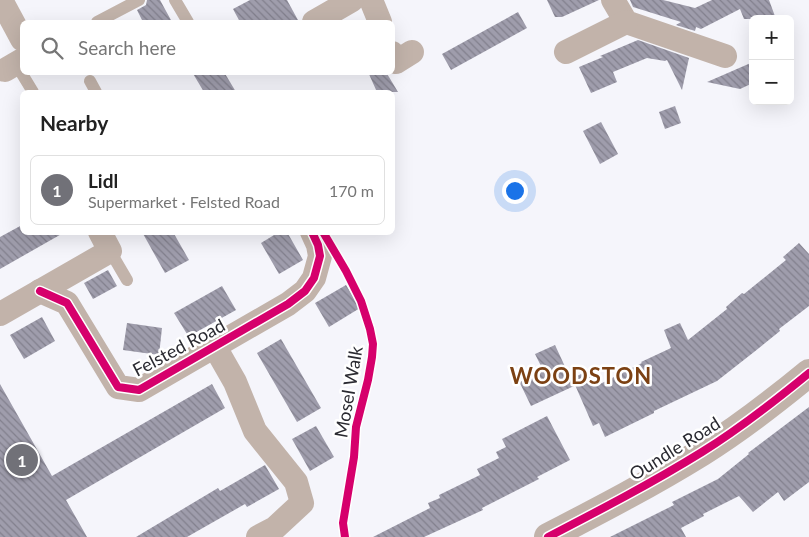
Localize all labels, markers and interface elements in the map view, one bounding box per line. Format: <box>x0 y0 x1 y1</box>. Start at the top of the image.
map controls <box>749 15 794 105</box>
button: + <box>749 15 794 60</box>
search box <box>20 20 395 75</box>
icon: search <box>38 34 66 62</box>
text: Search here <box>78 36 176 59</box>
button: − <box>749 60 794 105</box>
text: Nearby <box>40 110 108 135</box>
text: Lidl <box>88 169 118 192</box>
your location <box>502 178 528 204</box>
text: 1 <box>52 181 62 200</box>
text: 170 m <box>329 181 374 200</box>
text: Supermarket · Felsted Road <box>88 192 280 211</box>
street label: Felsted Road <box>129 314 228 381</box>
street label: Mosel Walk <box>329 344 367 439</box>
district label: WOODSTON <box>510 362 652 389</box>
street label: Oundle Road <box>625 412 724 485</box>
pin: 1 <box>6 441 38 479</box>

